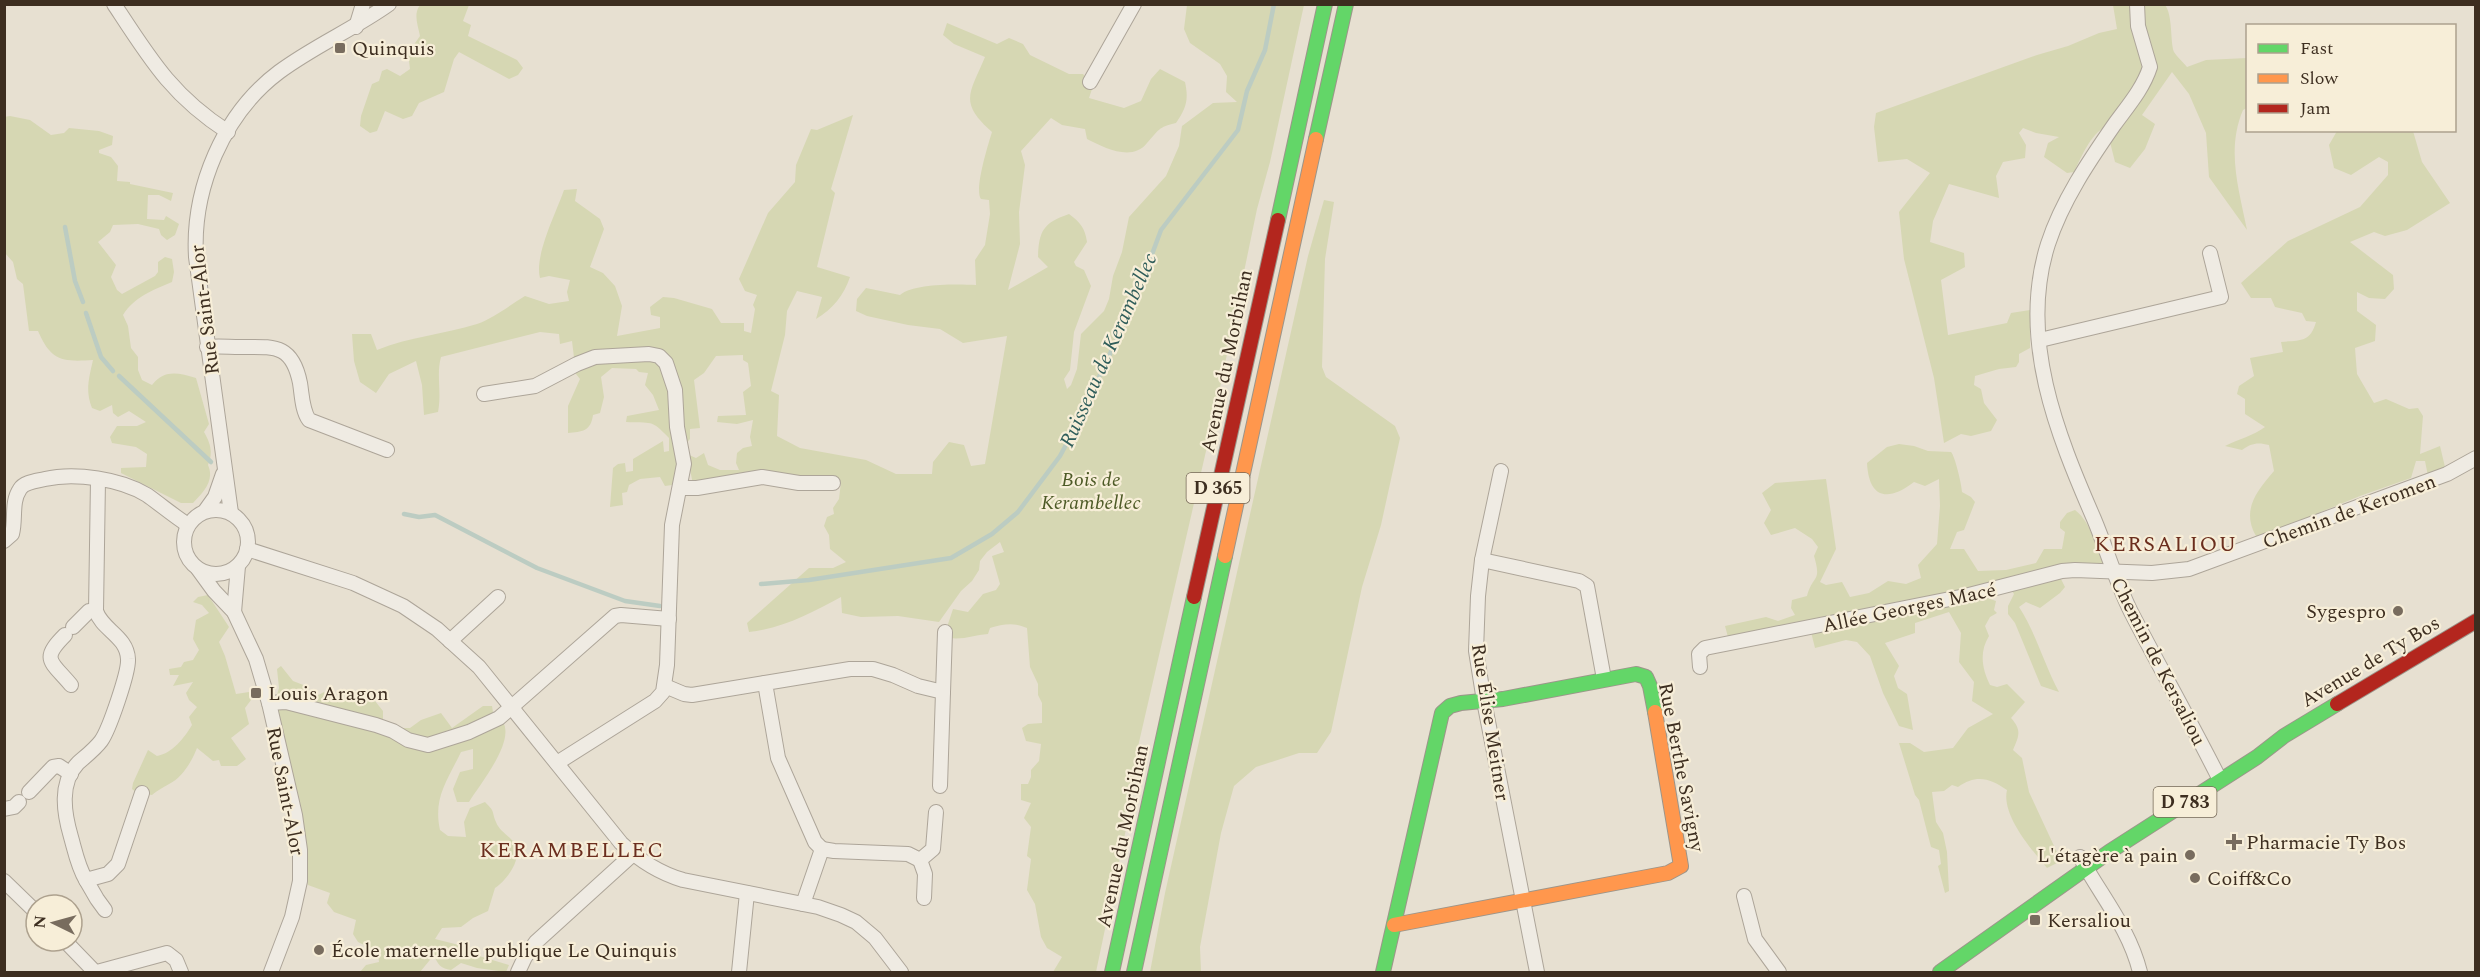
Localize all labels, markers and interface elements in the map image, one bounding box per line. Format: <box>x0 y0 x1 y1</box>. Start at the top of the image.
legend <box>2246 24 2456 132</box>
place label: Quinquis <box>352 34 435 64</box>
text: Fast <box>2300 35 2333 62</box>
marker: Quinquis <box>333 41 347 55</box>
text: Slow <box>2300 65 2339 92</box>
text: Jam <box>2300 95 2331 122</box>
street label: Rue Saint-Alor <box>182 243 228 377</box>
water label: Ruisseau de Kerambellec <box>1052 248 1166 453</box>
street label: Avenue du Morbihan <box>1193 267 1261 456</box>
park label: Bois de Kerambellec <box>1041 465 1141 518</box>
street label: Chemin de Keromen <box>2258 467 2440 557</box>
road number: D 365 <box>1186 473 1250 503</box>
district label: KERSALIOU <box>2094 528 2238 561</box>
street label: Chemin de Kersaliou <box>2103 572 2214 751</box>
street label: Allée Georges Macé <box>1820 575 1999 641</box>
place label: Sygespro <box>2306 597 2386 627</box>
marker: Sygespro <box>2391 604 2405 618</box>
street label: Avenue de Ty Bos <box>2295 608 2446 715</box>
street label: Rue Élise Meitner <box>1463 641 1517 803</box>
place label: Louis Aragon <box>268 679 389 709</box>
street label: Rue Berthe Savigny <box>1650 680 1712 856</box>
marker: Louis Aragon <box>249 686 263 700</box>
street label: Rue Saint-Alor <box>258 724 312 858</box>
street label: Avenue du Morbihan <box>1089 742 1157 931</box>
road number: D 783 <box>2154 787 2216 817</box>
place label: Pharmacie Ty Bos <box>2246 828 2406 858</box>
district label: KERAMBELLEC <box>479 834 665 867</box>
marker: Pharmacie Ty Bos <box>2227 835 2241 849</box>
place label: L'étagère à pain <box>2037 841 2178 871</box>
marker: L'étagère à pain <box>2183 848 2197 862</box>
place label: Coiff&Co <box>2207 864 2291 894</box>
marker: Coiff&Co <box>2188 871 2202 885</box>
north arrow <box>24 893 84 953</box>
place label: Kersaliou <box>2047 906 2131 936</box>
marker: Kersaliou <box>2028 913 2042 927</box>
text: N <box>28 914 53 929</box>
place label: École maternelle publique Le Quinquis <box>331 936 677 966</box>
marker: École maternelle publique Le Quinquis <box>312 943 326 957</box>

